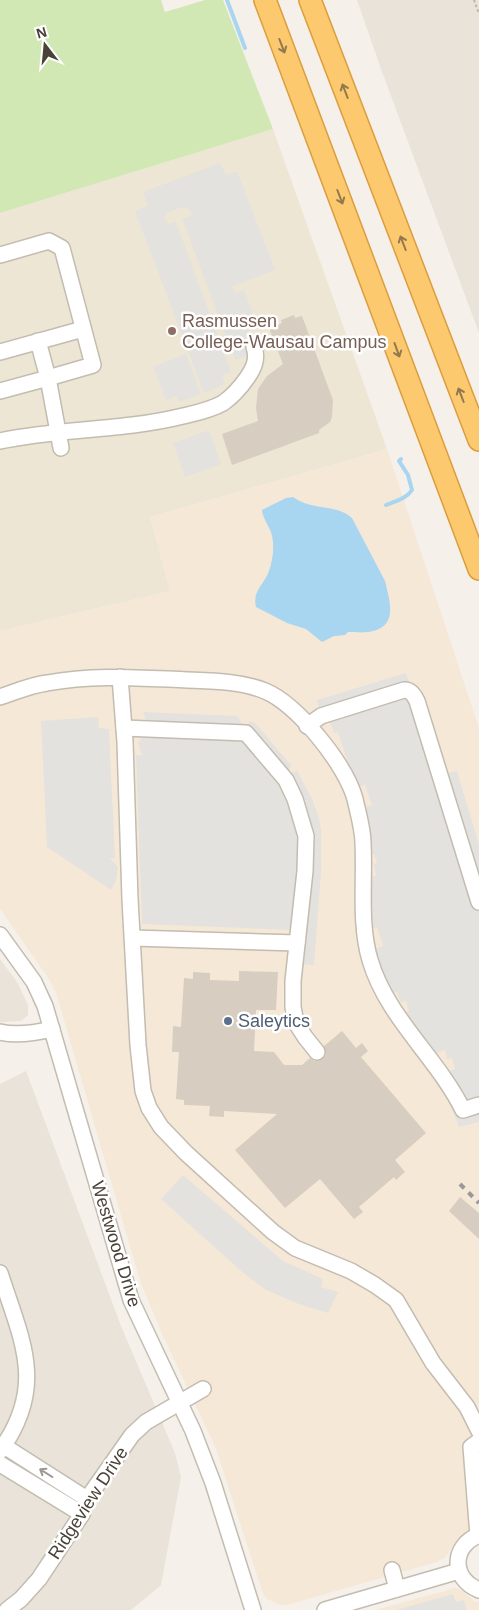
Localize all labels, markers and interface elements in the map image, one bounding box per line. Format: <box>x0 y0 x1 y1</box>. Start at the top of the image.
north arrow <box>20 20 70 70</box>
text: N <box>34 23 48 42</box>
one-way arrow <box>278 37 287 53</box>
one-way arrow <box>340 84 349 100</box>
one-way arrow <box>336 189 345 205</box>
one-way arrow <box>397 236 406 251</box>
place label: Rasmussen College-Wausau Campus <box>182 311 386 352</box>
marker: Rasmussen College-Wausau Campus <box>166 325 178 337</box>
one-way arrow <box>393 341 402 357</box>
one-way arrow <box>456 388 465 403</box>
place label: Saleytics <box>238 1011 310 1031</box>
marker: Saleytics <box>222 1015 234 1027</box>
street label: Westwood Drive <box>87 1179 145 1309</box>
street label: Ridgeview Drive <box>44 1443 132 1563</box>
one-way arrow <box>40 1467 54 1477</box>

